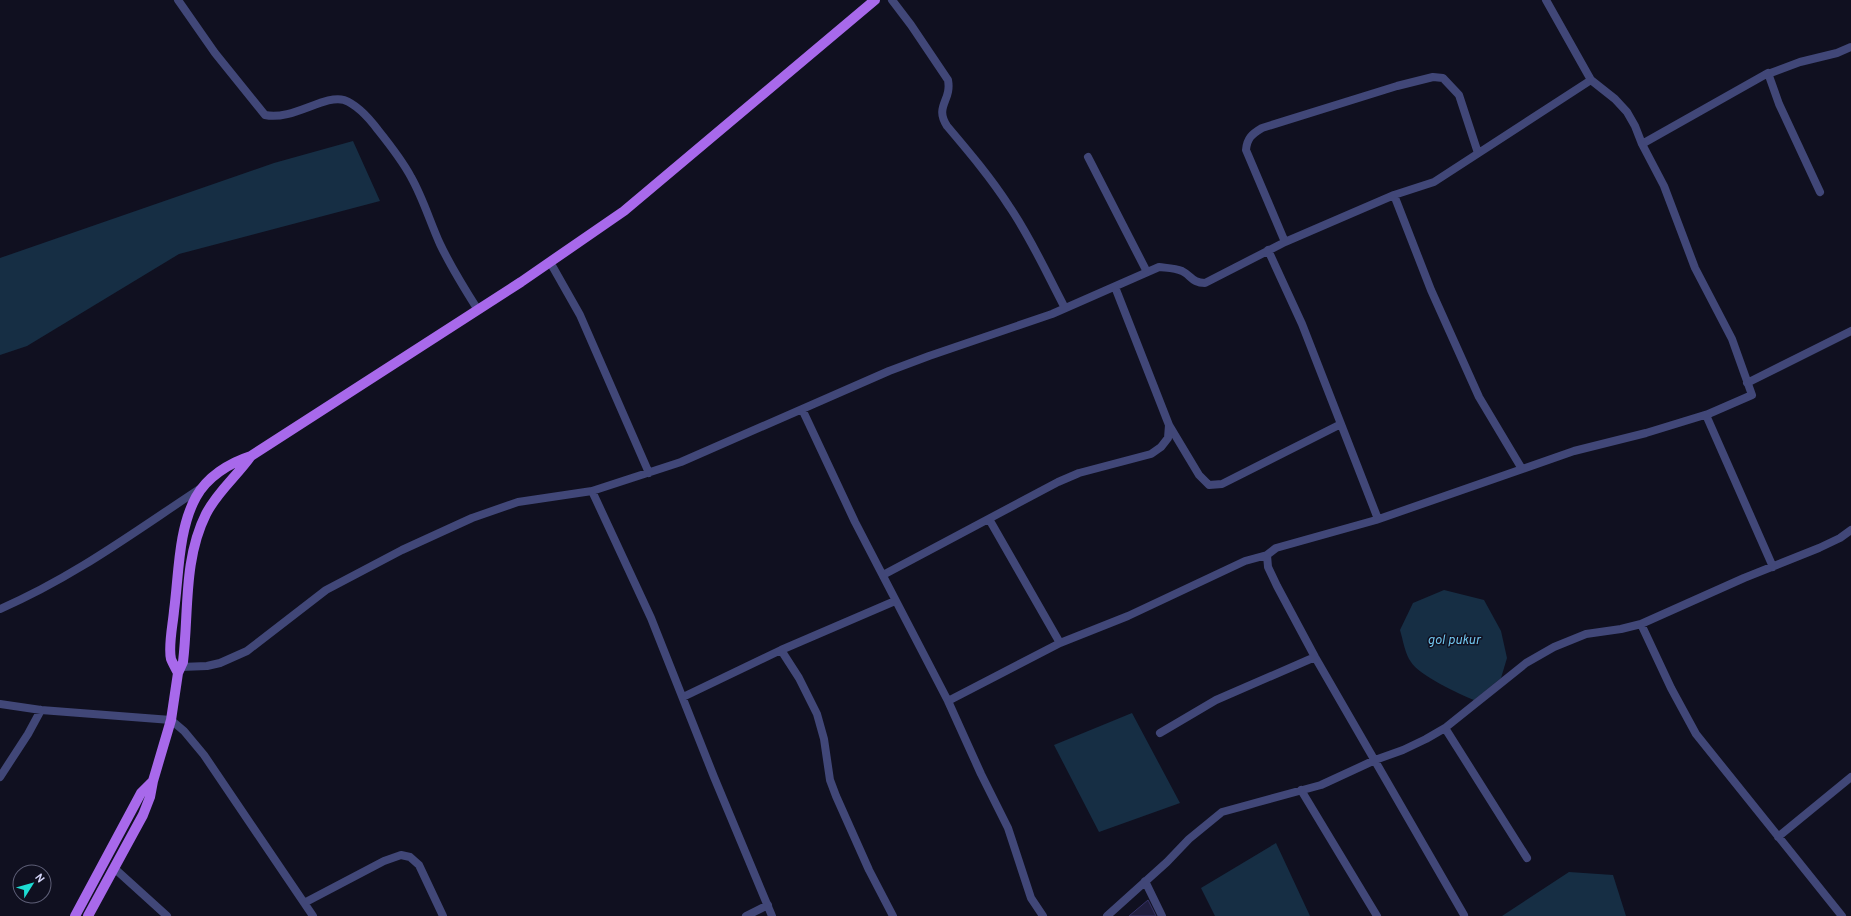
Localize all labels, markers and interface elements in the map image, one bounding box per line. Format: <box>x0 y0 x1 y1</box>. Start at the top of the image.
water label: gol pukur <box>1428 633 1481 649</box>
north arrow <box>12 864 52 904</box>
text: N <box>31 871 47 886</box>

